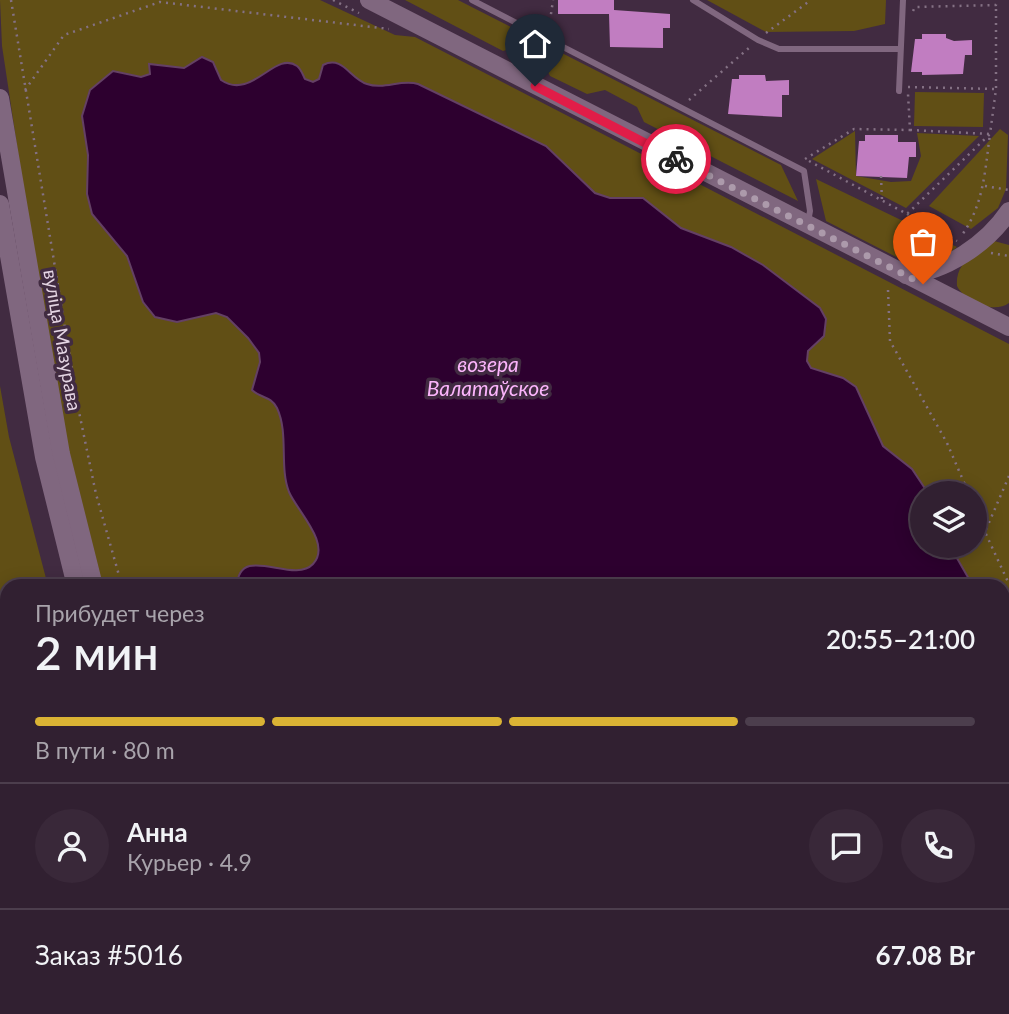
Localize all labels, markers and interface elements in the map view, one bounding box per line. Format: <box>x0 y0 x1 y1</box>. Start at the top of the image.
pin <box>505 14 565 86</box>
icon: home <box>516 25 554 63</box>
courier <box>641 124 711 194</box>
icon: bike <box>657 140 695 178</box>
pin <box>893 212 953 284</box>
icon: bag <box>904 223 942 261</box>
street label: вуліца Мазурава <box>39 267 87 413</box>
water label: возера Валатаўское <box>427 351 549 400</box>
map controls <box>910 481 987 558</box>
button: layers <box>910 481 987 558</box>
text: Прибудет через <box>35 599 205 627</box>
text: 20:55–21:00 <box>826 623 975 655</box>
text: 2 мин <box>35 625 159 680</box>
text: В пути · 80 m <box>35 736 175 764</box>
button: person <box>35 809 109 883</box>
button: chat <box>809 809 883 883</box>
button: phone <box>901 809 975 883</box>
text: Анна <box>127 816 188 848</box>
text: Курьер · 4.9 <box>127 848 252 876</box>
text: Заказ #5016 <box>35 939 183 971</box>
text: 67.08 Br <box>876 939 975 971</box>

